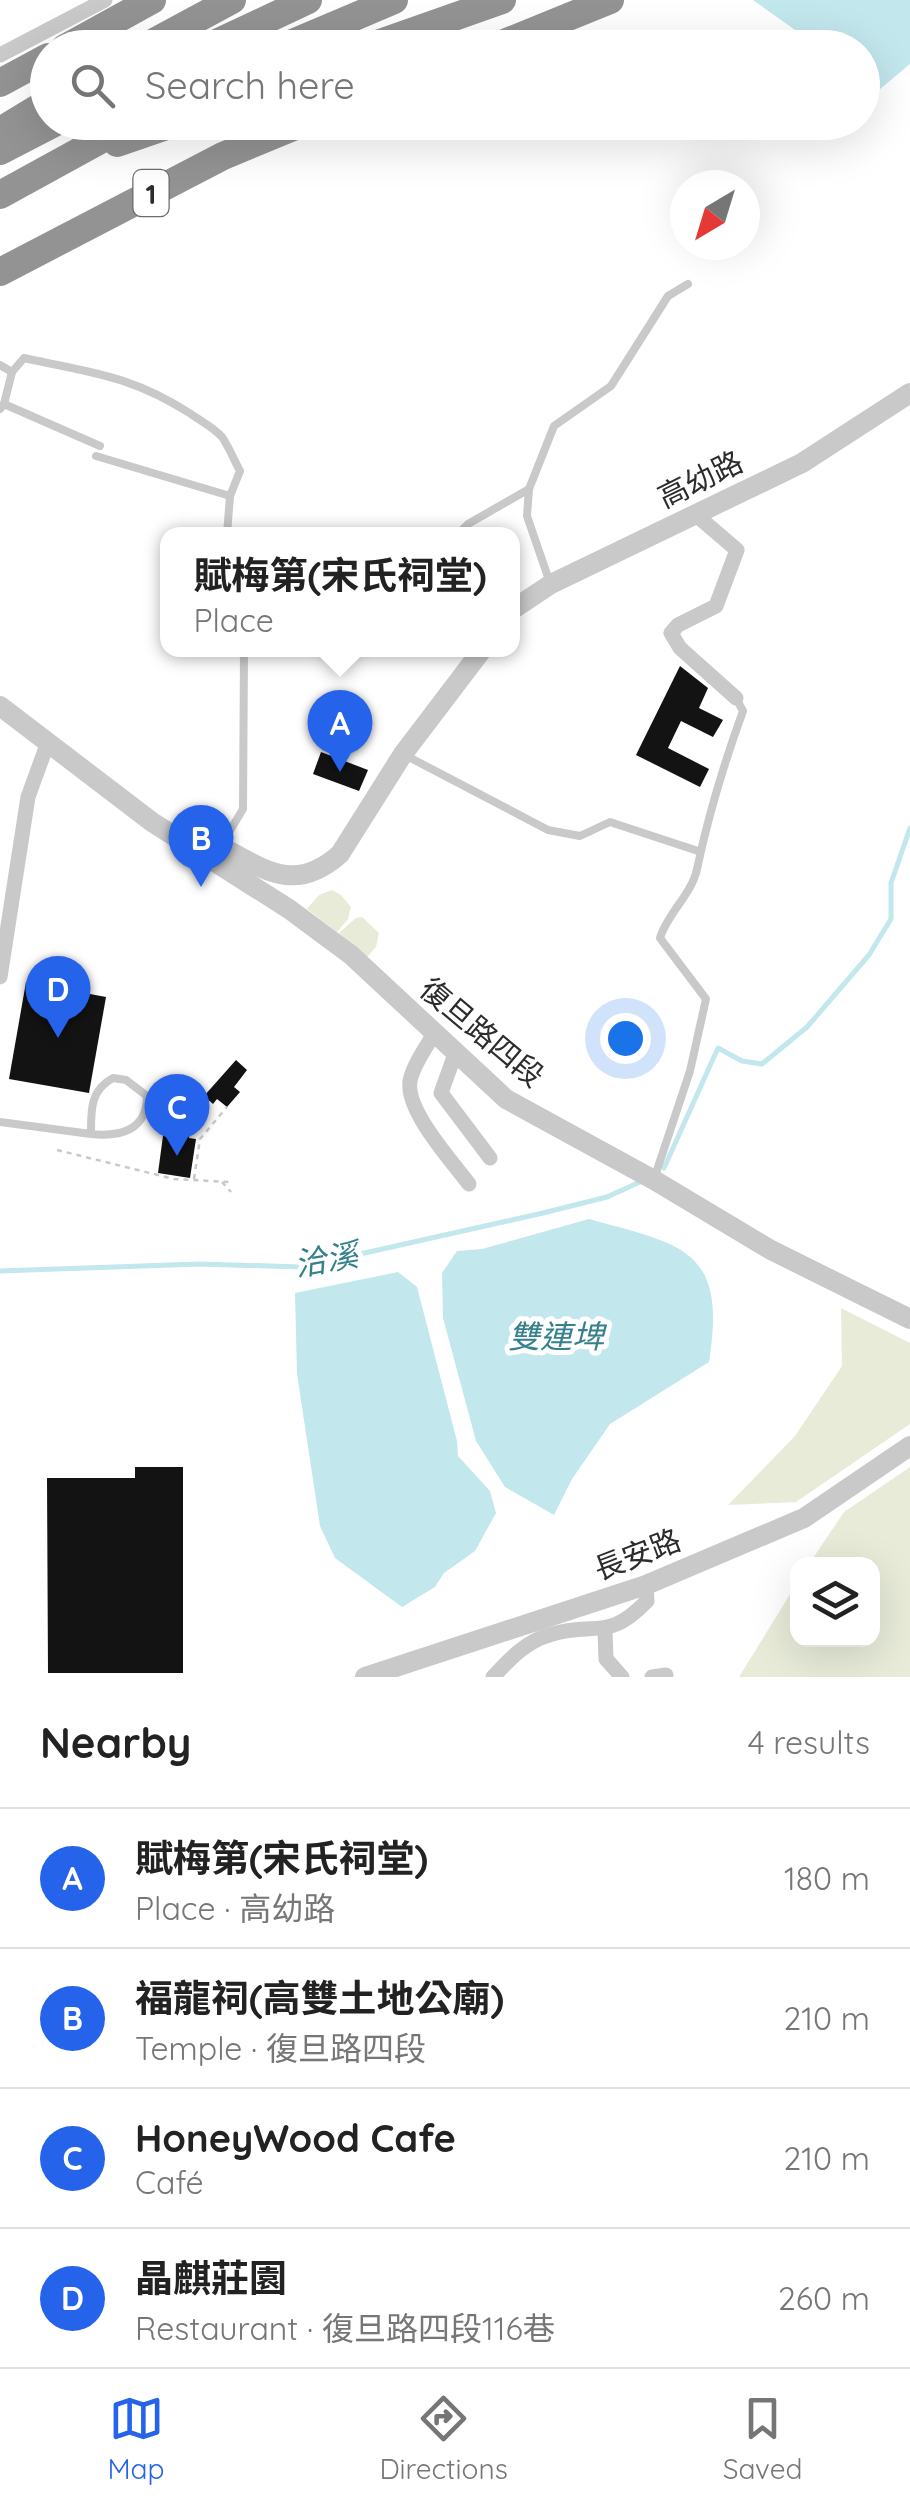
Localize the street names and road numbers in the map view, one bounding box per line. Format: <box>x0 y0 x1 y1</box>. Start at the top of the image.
road number: 1 <box>134 170 168 216</box>
street label: 高幼路 <box>651 442 749 516</box>
street label: 復旦路四段 <box>412 969 552 1095</box>
street label: 長安路 <box>588 1520 686 1588</box>

